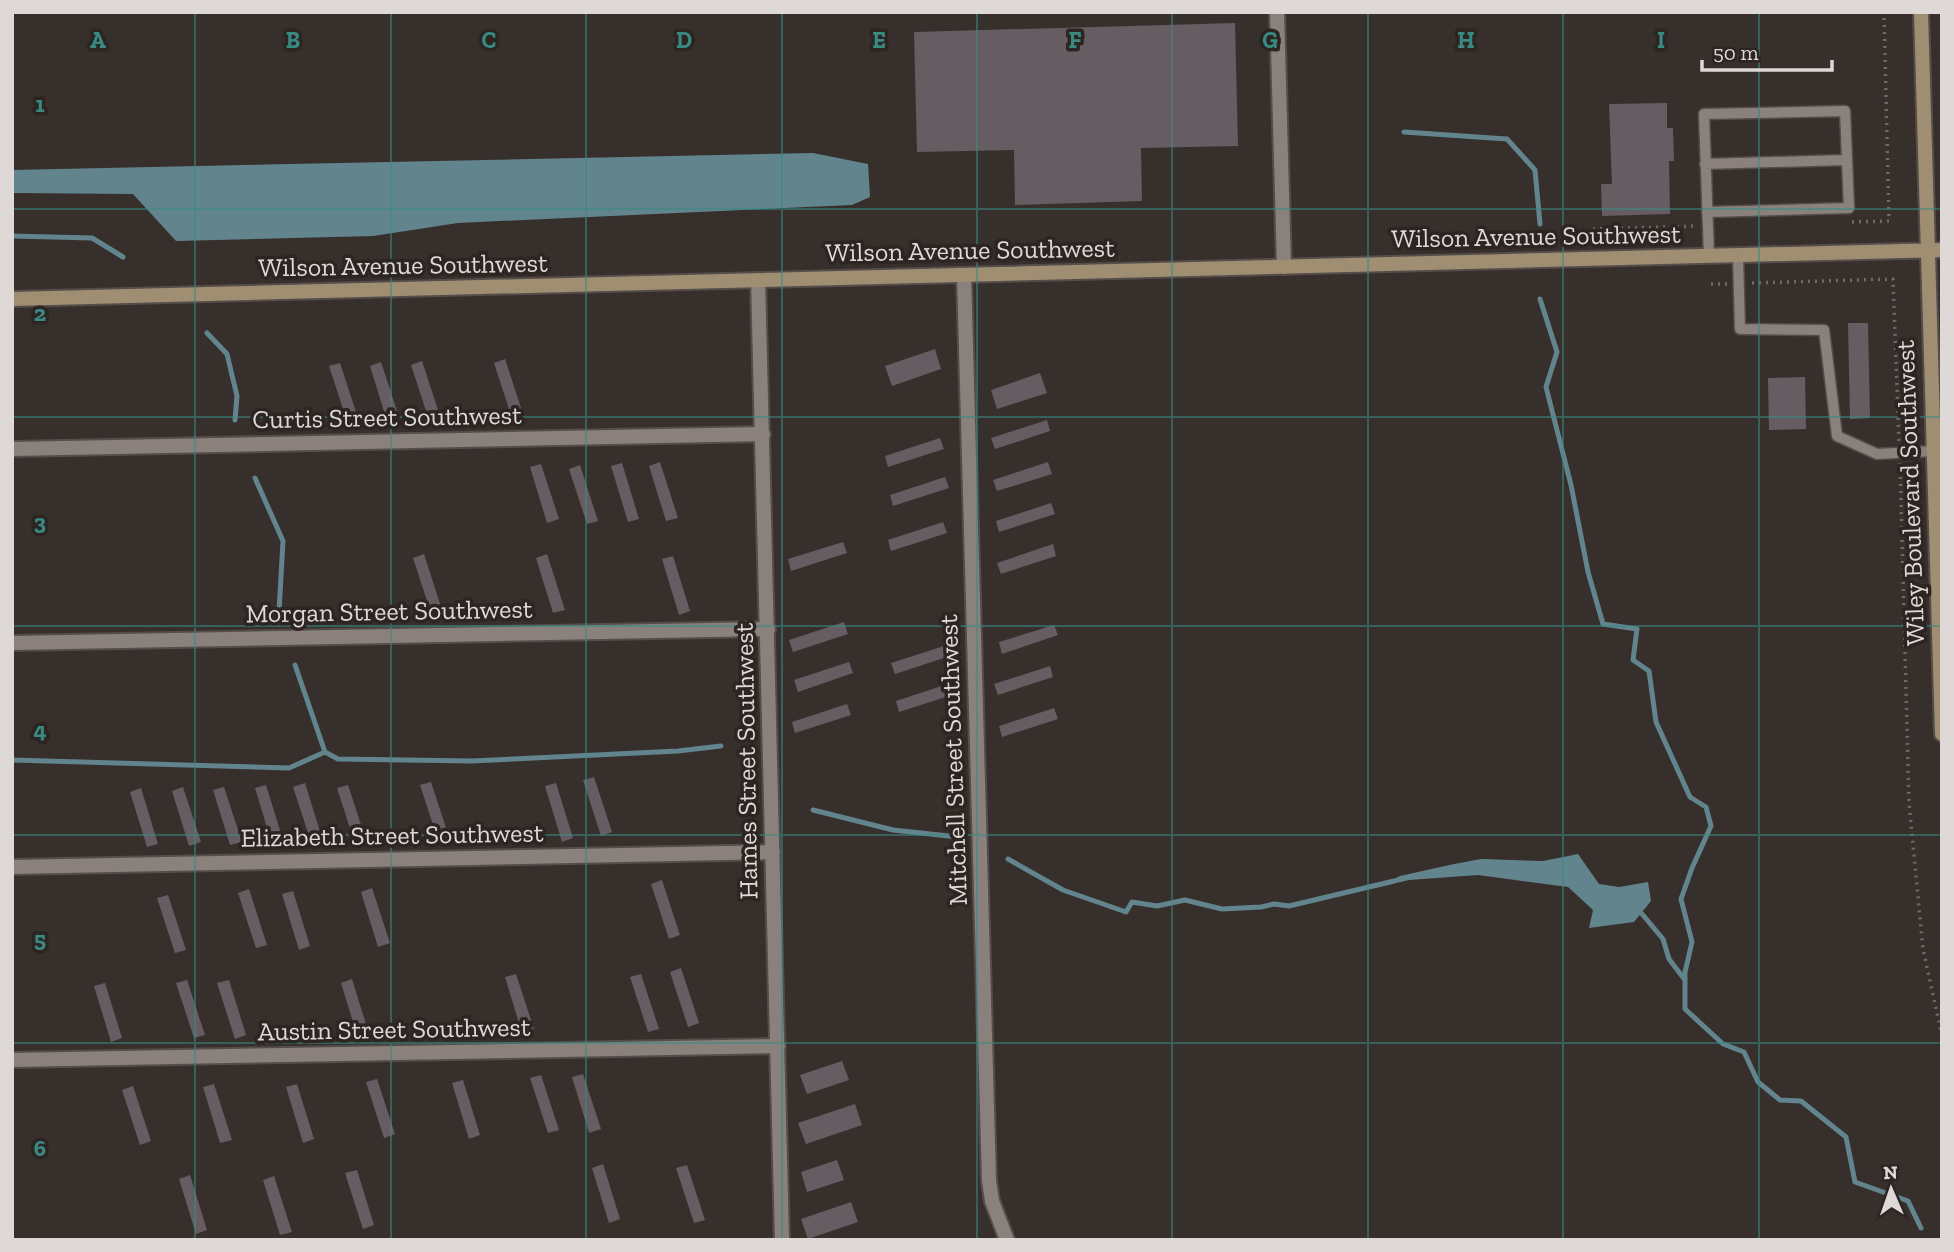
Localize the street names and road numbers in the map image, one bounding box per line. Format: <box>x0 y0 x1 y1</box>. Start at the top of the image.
street label: Wilson Avenue Southwest <box>1391 217 1681 255</box>
street label: Wilson Avenue Southwest <box>825 231 1115 269</box>
street label: Wilson Avenue Southwest <box>258 246 548 284</box>
street label: Wiley Boulevard Southwest <box>1889 339 1931 646</box>
street label: Curtis Street Southwest <box>252 399 522 435</box>
street label: Morgan Street Southwest <box>245 592 533 630</box>
street label: Mitchell Street Southwest <box>932 614 974 906</box>
street label: Hames Street Southwest <box>728 622 764 900</box>
street label: Elizabeth Street Southwest <box>240 816 544 854</box>
street label: Austin Street Southwest <box>257 1011 531 1047</box>

